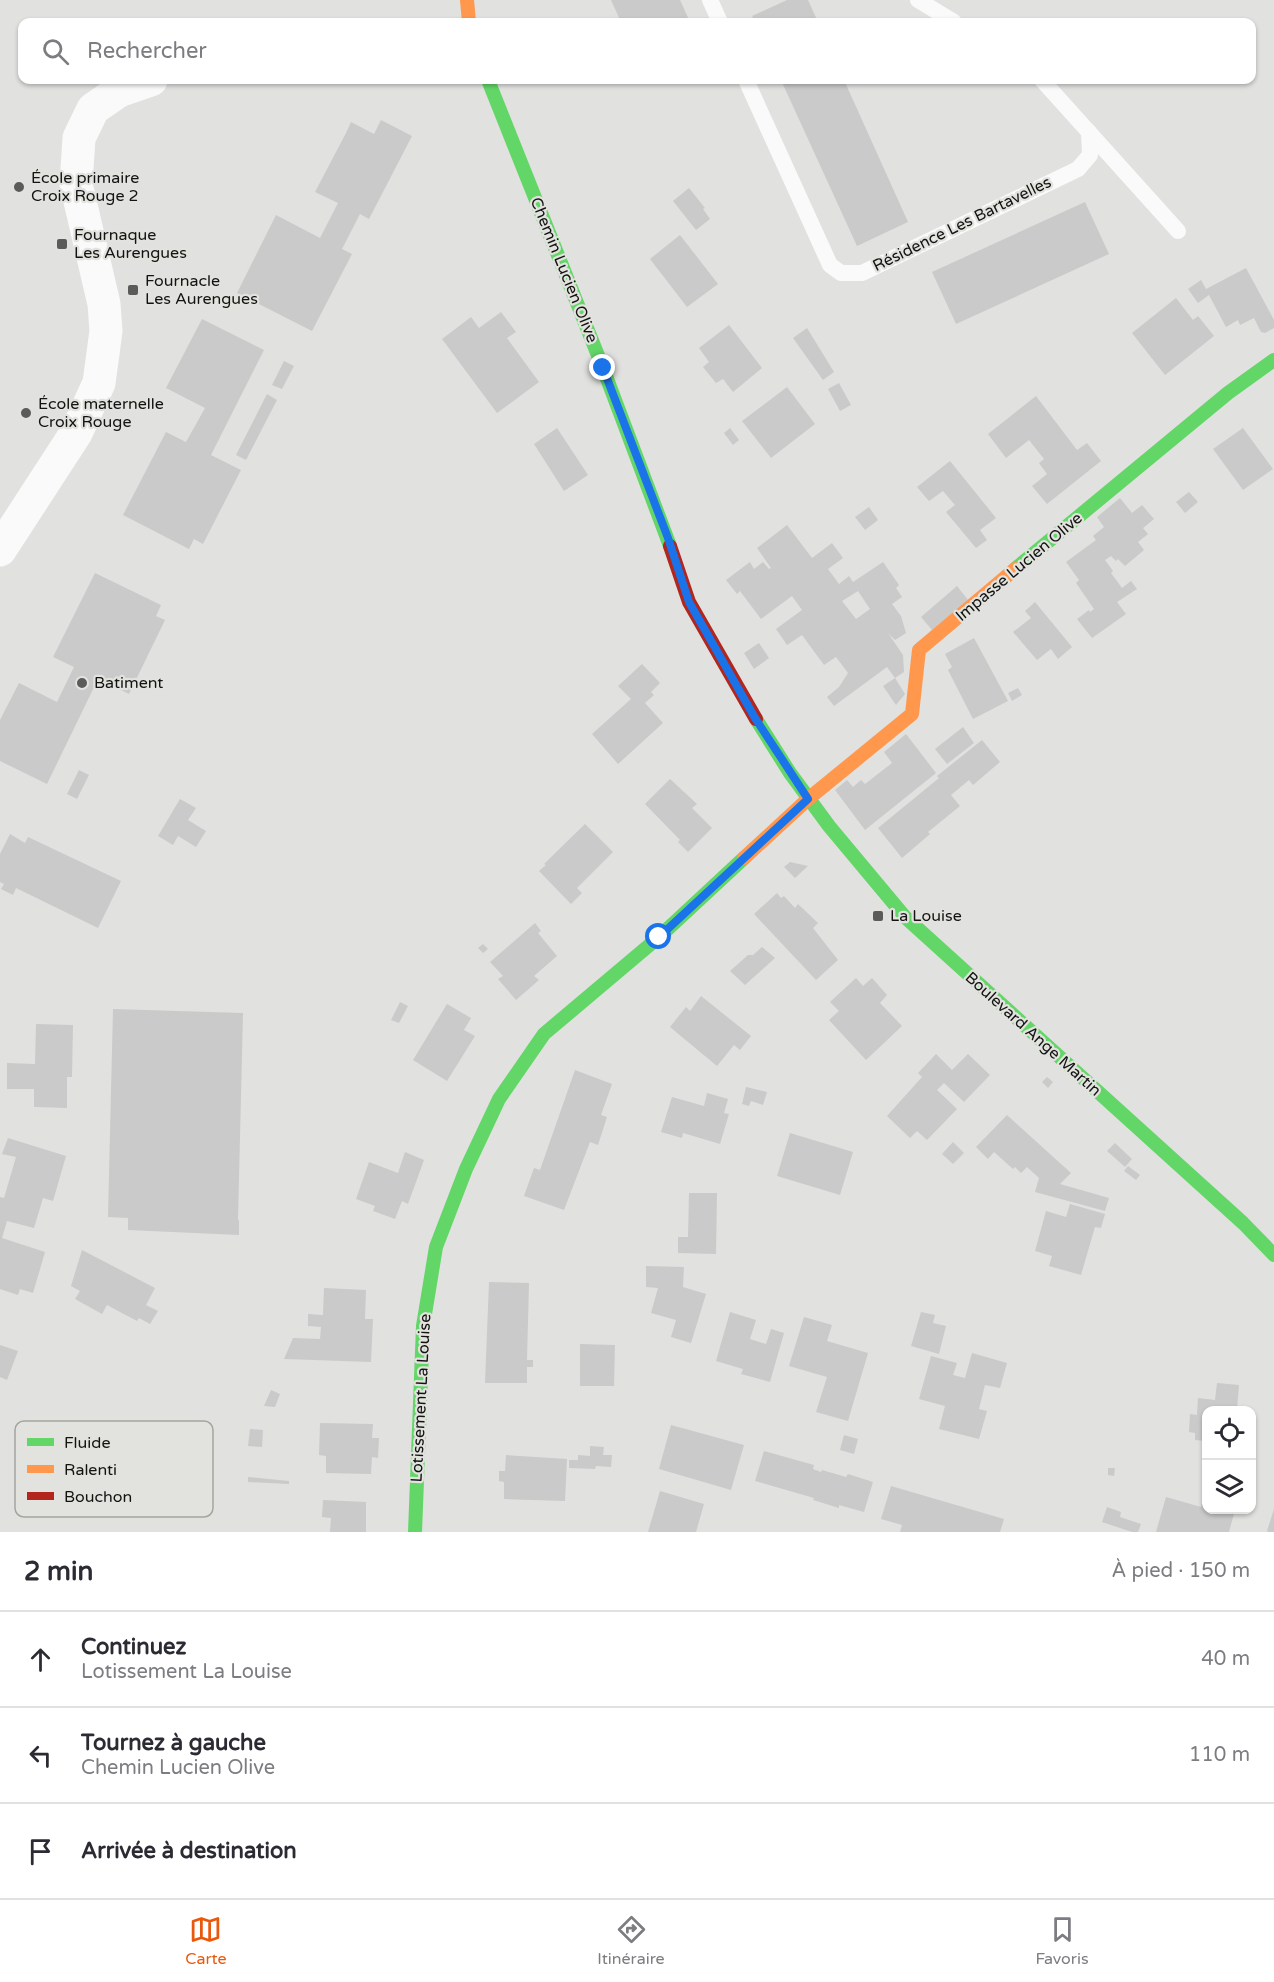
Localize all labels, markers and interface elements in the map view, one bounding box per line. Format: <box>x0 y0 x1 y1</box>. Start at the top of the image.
search box <box>18 18 1256 84</box>
icon: search <box>39 35 72 68</box>
text: Rechercher <box>87 38 207 64</box>
place label: École primaire Croix Rouge 2 <box>31 168 139 206</box>
street label: Résidence Les Bartavelles <box>869 172 1055 276</box>
marker: École primaire Croix Rouge 2 <box>12 180 26 194</box>
street label: Chemin Lucien Olive <box>526 194 602 346</box>
place label: Fournaque Les Aurengues <box>74 225 187 263</box>
marker: Fournaque Les Aurengues <box>55 237 69 251</box>
place label: Fournacle Les Aurengues <box>145 271 258 309</box>
marker: Fournacle Les Aurengues <box>126 283 140 297</box>
route end <box>589 354 615 380</box>
place label: École maternelle Croix Rouge <box>38 394 164 432</box>
marker: École maternelle Croix Rouge <box>19 406 33 420</box>
street label: Impasse Lucien Olive <box>952 508 1086 626</box>
place label: Batiment <box>94 673 163 693</box>
marker: Batiment <box>75 676 89 690</box>
place label: La Louise <box>890 906 962 926</box>
marker: La Louise <box>871 909 885 923</box>
route start <box>645 923 671 949</box>
street label: Boulevard Ange Martin <box>961 968 1105 1100</box>
street label: Lotissement La Louise <box>407 1313 435 1483</box>
map controls <box>1202 1406 1256 1514</box>
button: locate <box>1202 1406 1256 1460</box>
legend <box>15 1421 213 1517</box>
text: Fluide <box>64 1433 110 1453</box>
text: Ralenti <box>64 1460 117 1480</box>
button: layers <box>1202 1460 1256 1514</box>
text: Bouchon <box>64 1487 132 1507</box>
text: 2 min <box>24 1556 93 1587</box>
text: À pied · 150 m <box>1112 1559 1250 1583</box>
text: Continuez <box>81 1634 186 1660</box>
icon: ahead <box>24 1643 57 1676</box>
text: 40 m <box>1201 1647 1250 1671</box>
text: Lotissement La Louise <box>81 1660 292 1684</box>
text: Tournez à gauche <box>81 1730 266 1756</box>
icon: left <box>24 1739 57 1772</box>
text: 110 m <box>1189 1743 1250 1767</box>
text: Chemin Lucien Olive <box>81 1756 275 1780</box>
icon: arrive <box>24 1835 57 1868</box>
text: Arrivée à destination <box>81 1838 297 1864</box>
tab: Carte <box>185 1913 227 1969</box>
tab: Itinéraire <box>597 1913 665 1969</box>
tab: Favoris <box>1035 1913 1089 1969</box>

